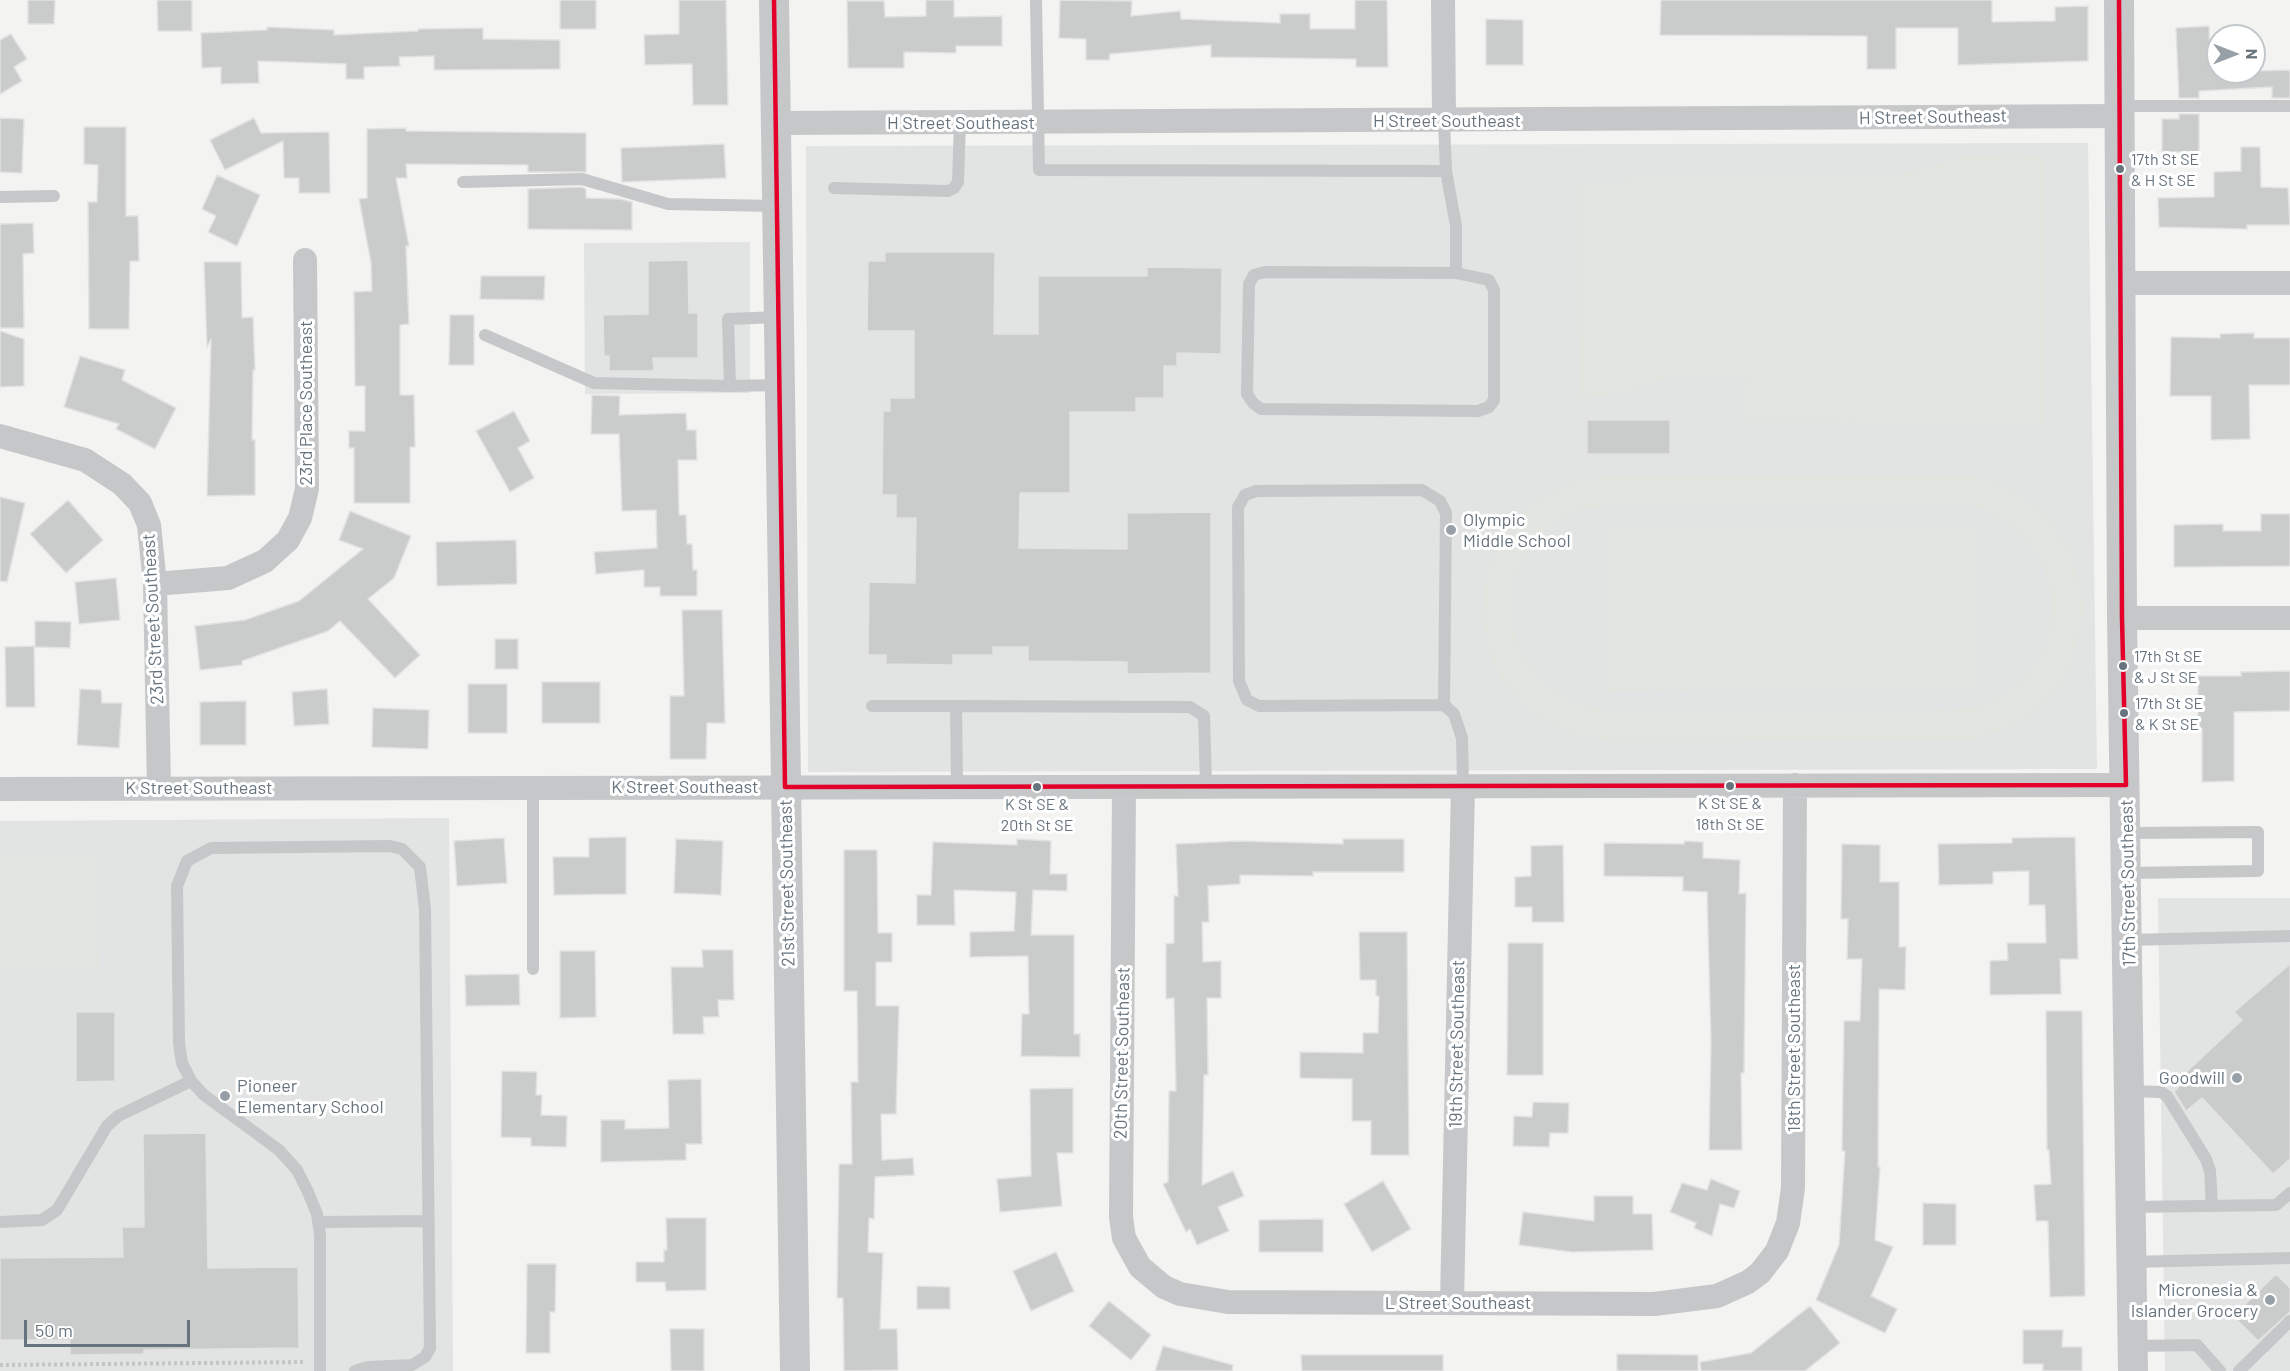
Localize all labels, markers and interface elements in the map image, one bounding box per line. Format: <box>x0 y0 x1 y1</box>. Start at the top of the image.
north arrow <box>2206 24 2266 84</box>
text: N <box>2243 49 2262 59</box>
street label: H Street Southeast <box>1859 105 2007 129</box>
street label: H Street Southeast <box>1373 110 1521 132</box>
street label: H Street Southeast <box>887 112 1035 134</box>
place label: 17th St SE & H St SE <box>2131 150 2199 188</box>
marker: 17th St SE & H St SE <box>2114 163 2126 175</box>
street label: 23rd Place Southeast <box>295 320 317 486</box>
place label: Olympic Middle School <box>1463 509 1571 552</box>
marker: Olympic Middle School <box>1444 523 1458 537</box>
street label: 23rd Street Southeast <box>138 533 168 705</box>
place label: 17th St SE & J St SE <box>2134 647 2202 685</box>
marker: 17th St SE & J St SE <box>2117 660 2129 672</box>
place label: 17th St SE & K St SE <box>2135 694 2203 732</box>
marker: 17th St SE & K St SE <box>2118 707 2130 719</box>
street label: K Street Southeast <box>611 776 759 798</box>
street label: K Street Southeast <box>125 777 273 799</box>
marker: K St SE & 18th St SE <box>1724 780 1736 792</box>
marker: K St SE & 20th St SE <box>1031 781 1043 793</box>
place label: K St SE & 18th St SE <box>1696 794 1764 832</box>
place label: K St SE & 20th St SE <box>1001 795 1073 833</box>
street label: 21st Street Southeast <box>775 799 799 967</box>
street label: 17th Street Southeast <box>2116 799 2140 967</box>
street label: 19th Street Southeast <box>1445 960 1469 1128</box>
street label: 18th Street Southeast <box>1783 964 1805 1132</box>
street label: 20th Street Southeast <box>1110 967 1134 1139</box>
place label: Goodwill <box>2159 1067 2225 1089</box>
marker: Goodwill <box>2230 1071 2244 1085</box>
place label: Pioneer Elementary School <box>237 1075 384 1118</box>
marker: Pioneer Elementary School <box>218 1089 232 1103</box>
place label: Micronesia & Islander Grocery <box>2131 1279 2258 1322</box>
street label: L Street Southeast <box>1385 1292 1531 1314</box>
marker: Micronesia & Islander Grocery <box>2263 1293 2277 1307</box>
scale bar <box>27 1308 194 1346</box>
text: 50 m <box>35 1319 73 1341</box>

